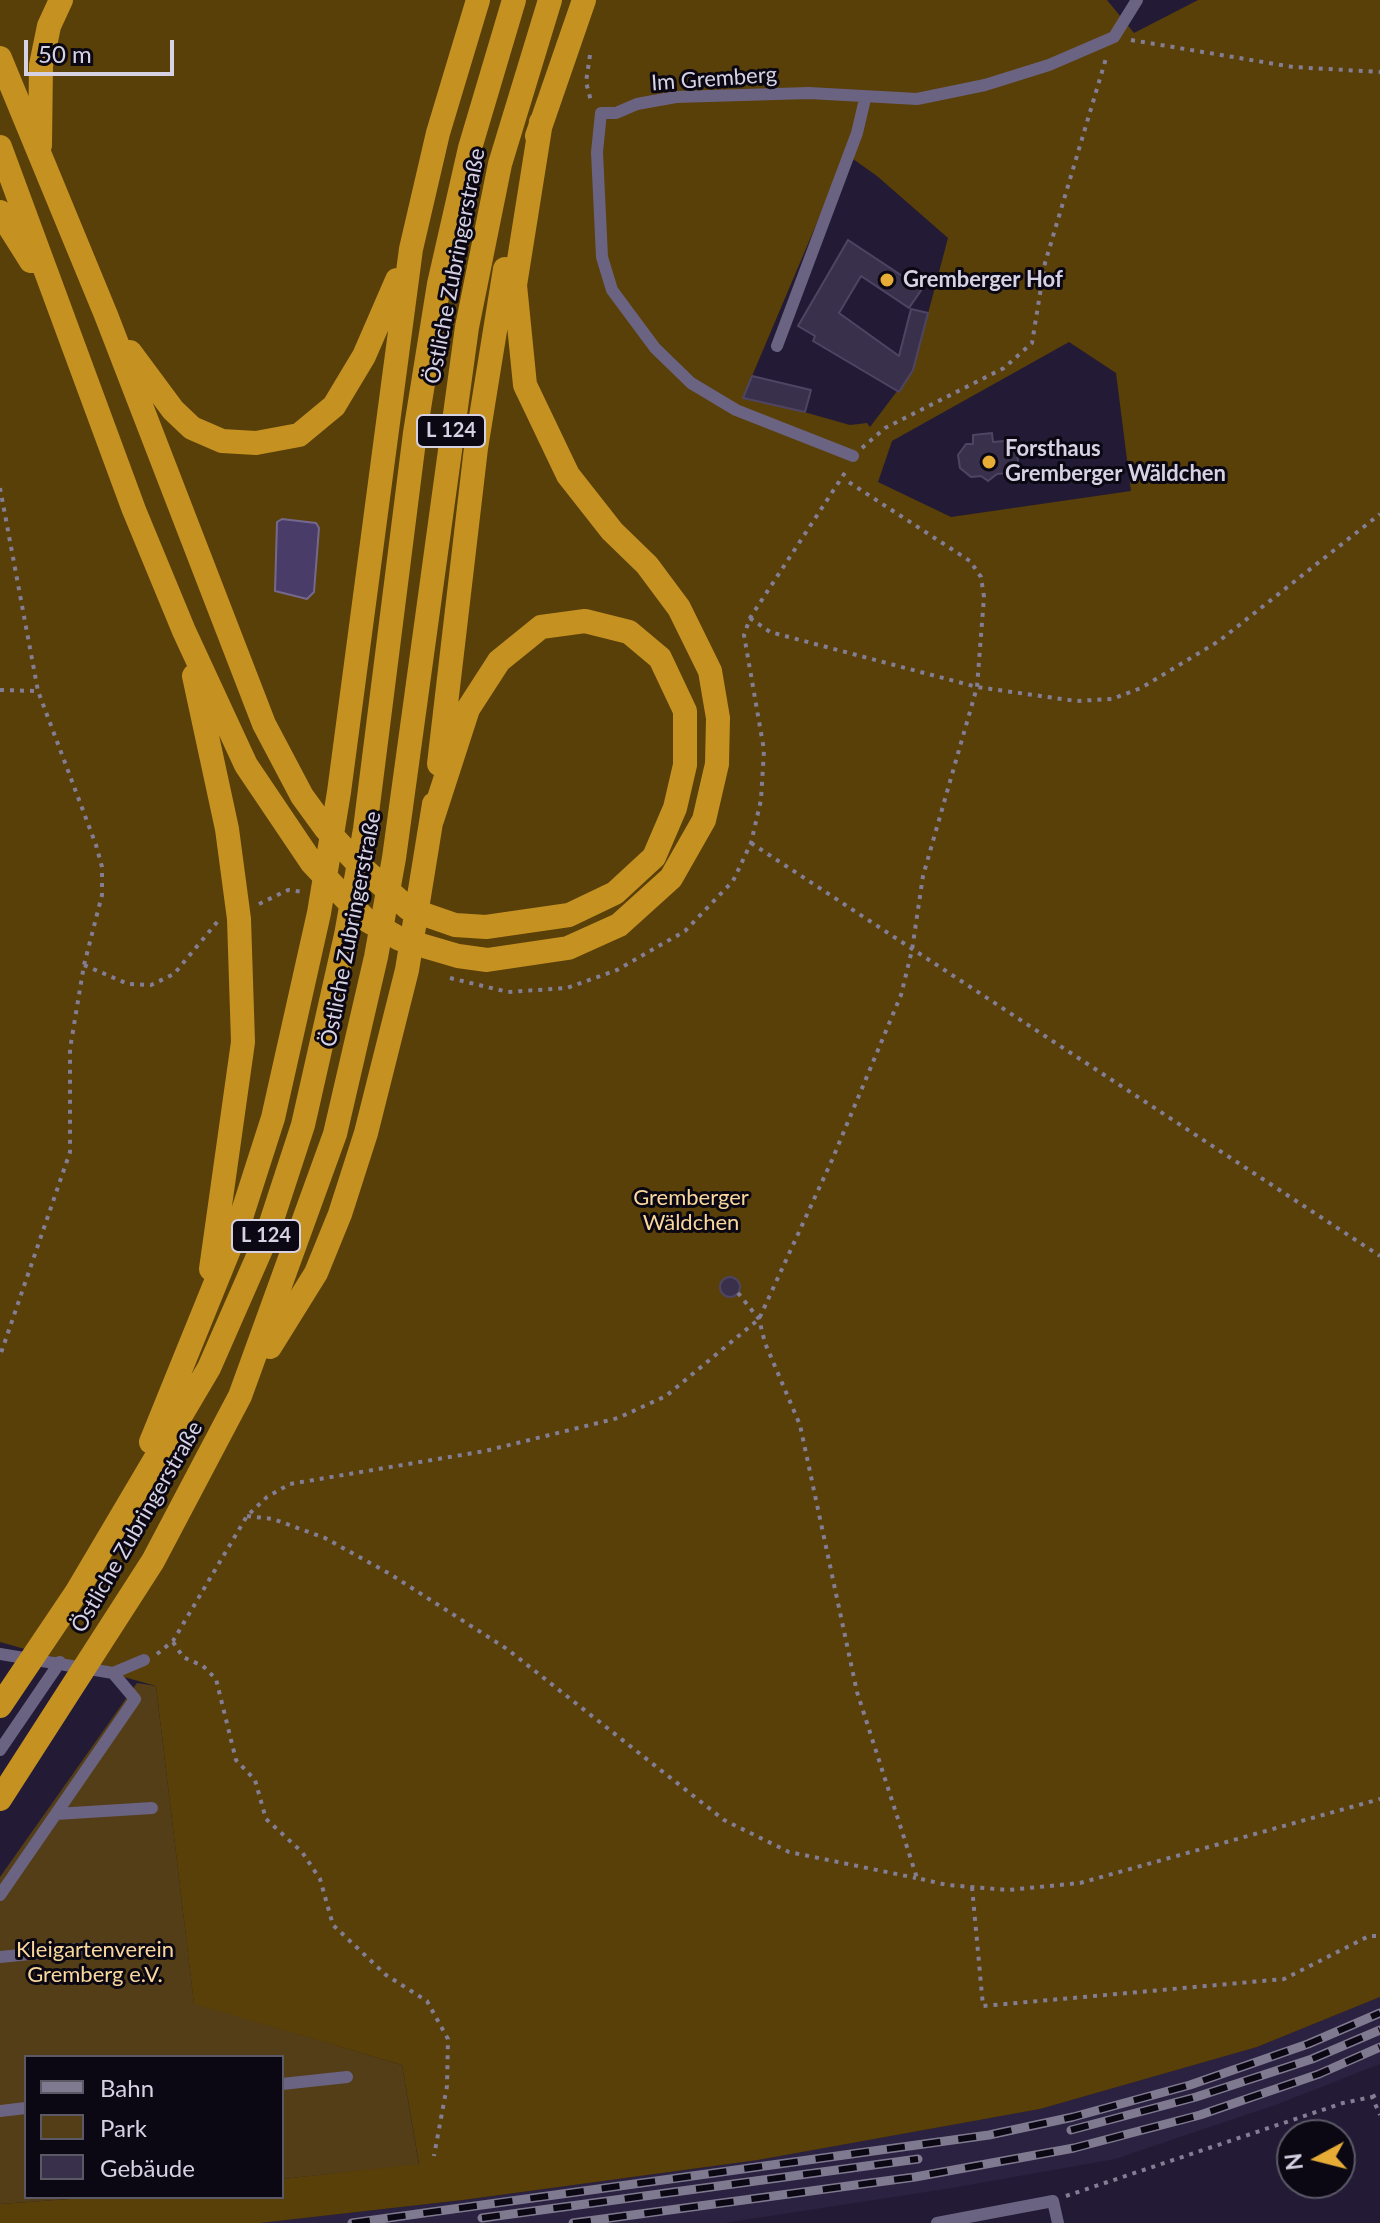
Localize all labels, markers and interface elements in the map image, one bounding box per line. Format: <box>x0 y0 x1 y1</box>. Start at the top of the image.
scale bar <box>28 24 178 74</box>
text: 50 m <box>38 39 92 68</box>
street label: Im Gremberg <box>650 61 778 97</box>
street label: Östliche Zubringerstraße <box>419 146 491 386</box>
place label: Gremberger Hof <box>903 267 1063 293</box>
marker: Gremberger Hof <box>878 271 896 289</box>
road number: L 124 <box>417 415 485 447</box>
place label: Forsthaus Gremberger Wäldchen <box>1005 436 1226 488</box>
marker: Forsthaus Gremberger Wäldchen <box>980 453 998 471</box>
street label: Östliche Zubringerstraße <box>315 809 387 1049</box>
park label: Gremberger Wäldchen <box>633 1185 749 1236</box>
road number: L 124 <box>232 1220 300 1252</box>
street label: Östliche Zubringerstraße <box>66 1417 208 1637</box>
park label: Kleigartenverein Gremberg e.V. <box>16 1937 174 1988</box>
legend <box>24 2055 284 2199</box>
text: Bahn <box>100 2073 154 2102</box>
text: Park <box>100 2113 147 2142</box>
north arrow <box>1276 2119 1356 2199</box>
text: N <box>1279 2152 1308 2172</box>
text: Gebäude <box>100 2153 195 2182</box>

